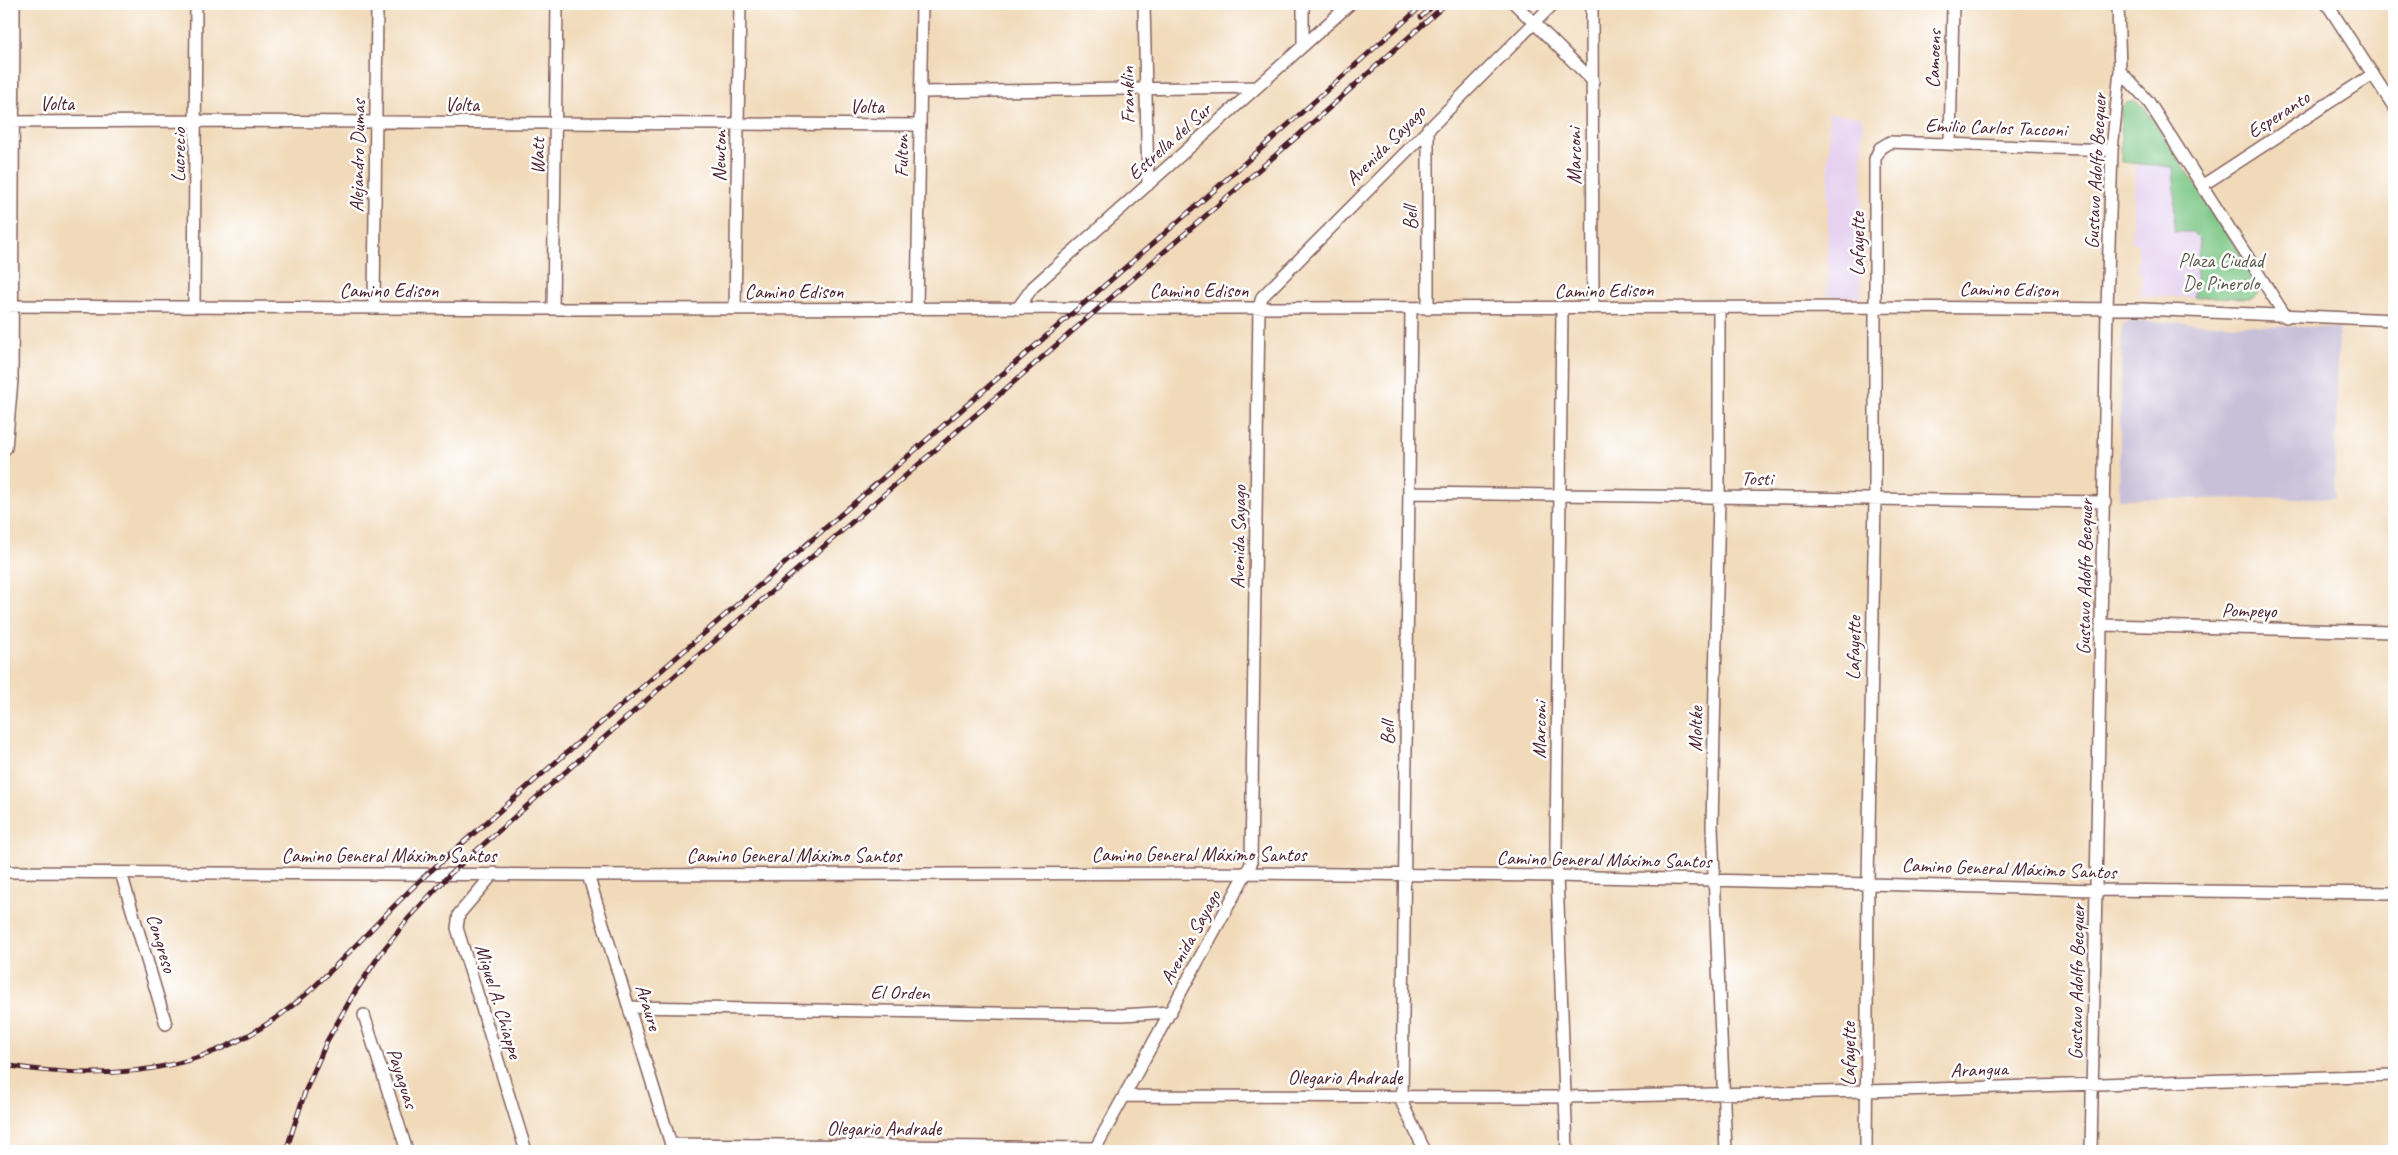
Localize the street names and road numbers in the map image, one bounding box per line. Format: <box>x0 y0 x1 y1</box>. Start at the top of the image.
street label: Camoens <box>1920 27 1947 89</box>
street label: Franklin <box>1114 65 1140 124</box>
street label: Esperanto <box>2242 85 2315 144</box>
street label: Volta <box>40 91 76 116</box>
street label: Gustavo Adolfo Becquer <box>2079 91 2112 249</box>
street label: Volta <box>445 92 481 117</box>
street label: Volta <box>850 94 886 119</box>
street label: Estrella del Sur <box>1122 96 1218 185</box>
street label: Alejandro Dumas <box>344 97 371 213</box>
street label: Avenida Sayago <box>1340 99 1431 191</box>
street label: Emilio Carlos Tacconi <box>1925 113 2069 143</box>
street label: Marconi <box>1562 125 1587 185</box>
street label: Lucrecio <box>166 127 191 182</box>
street label: Newton <box>707 129 732 182</box>
street label: Fulton <box>889 134 914 177</box>
street label: Watt <box>525 135 550 174</box>
street label: Bell <box>1398 202 1423 230</box>
street label: Lafayette <box>1845 210 1870 276</box>
street label: Camino Edison <box>1959 276 2060 303</box>
street label: Camino Edison <box>1554 277 1655 304</box>
street label: Camino Edison <box>339 278 440 303</box>
street label: Camino Edison <box>1149 278 1250 303</box>
street label: Camino Edison <box>744 279 845 304</box>
street label: Tosti <box>1741 466 1775 491</box>
street label: Avenida Sayago <box>1225 484 1252 589</box>
street label: Gustavo Adolfo Becquer <box>2071 497 2098 655</box>
street label: Pompeyo <box>2221 598 2278 623</box>
street label: Lafayette <box>1840 614 1867 680</box>
street label: Marconi <box>1527 699 1553 759</box>
street label: Moltke <box>1683 705 1708 752</box>
street label: Bell <box>1375 717 1400 745</box>
street label: Camino General Máximo Santos <box>1092 842 1309 867</box>
street label: Camino General Máximo Santos <box>282 843 499 868</box>
street label: Camino General Máximo Santos <box>687 843 904 868</box>
street label: Camino General Máximo Santos <box>1496 845 1714 874</box>
street label: Camino General Máximo Santos <box>1901 852 2119 885</box>
street label: Avenida Sayago <box>1154 885 1227 989</box>
street label: Gustavo Adolfo Becquer <box>2063 902 2090 1060</box>
street label: Congreso <box>141 911 183 976</box>
street label: Miguel A. Chiappe <box>469 941 528 1063</box>
street label: El Orden <box>870 979 931 1006</box>
street label: Araure <box>630 981 668 1035</box>
street label: Lafayette <box>1836 1020 1861 1086</box>
street label: Payaguas <box>381 1045 425 1113</box>
street label: Arangua <box>1950 1056 2010 1083</box>
street label: Olegario Andrade <box>1288 1065 1404 1090</box>
street label: Olegario Andrade <box>827 1116 943 1141</box>

